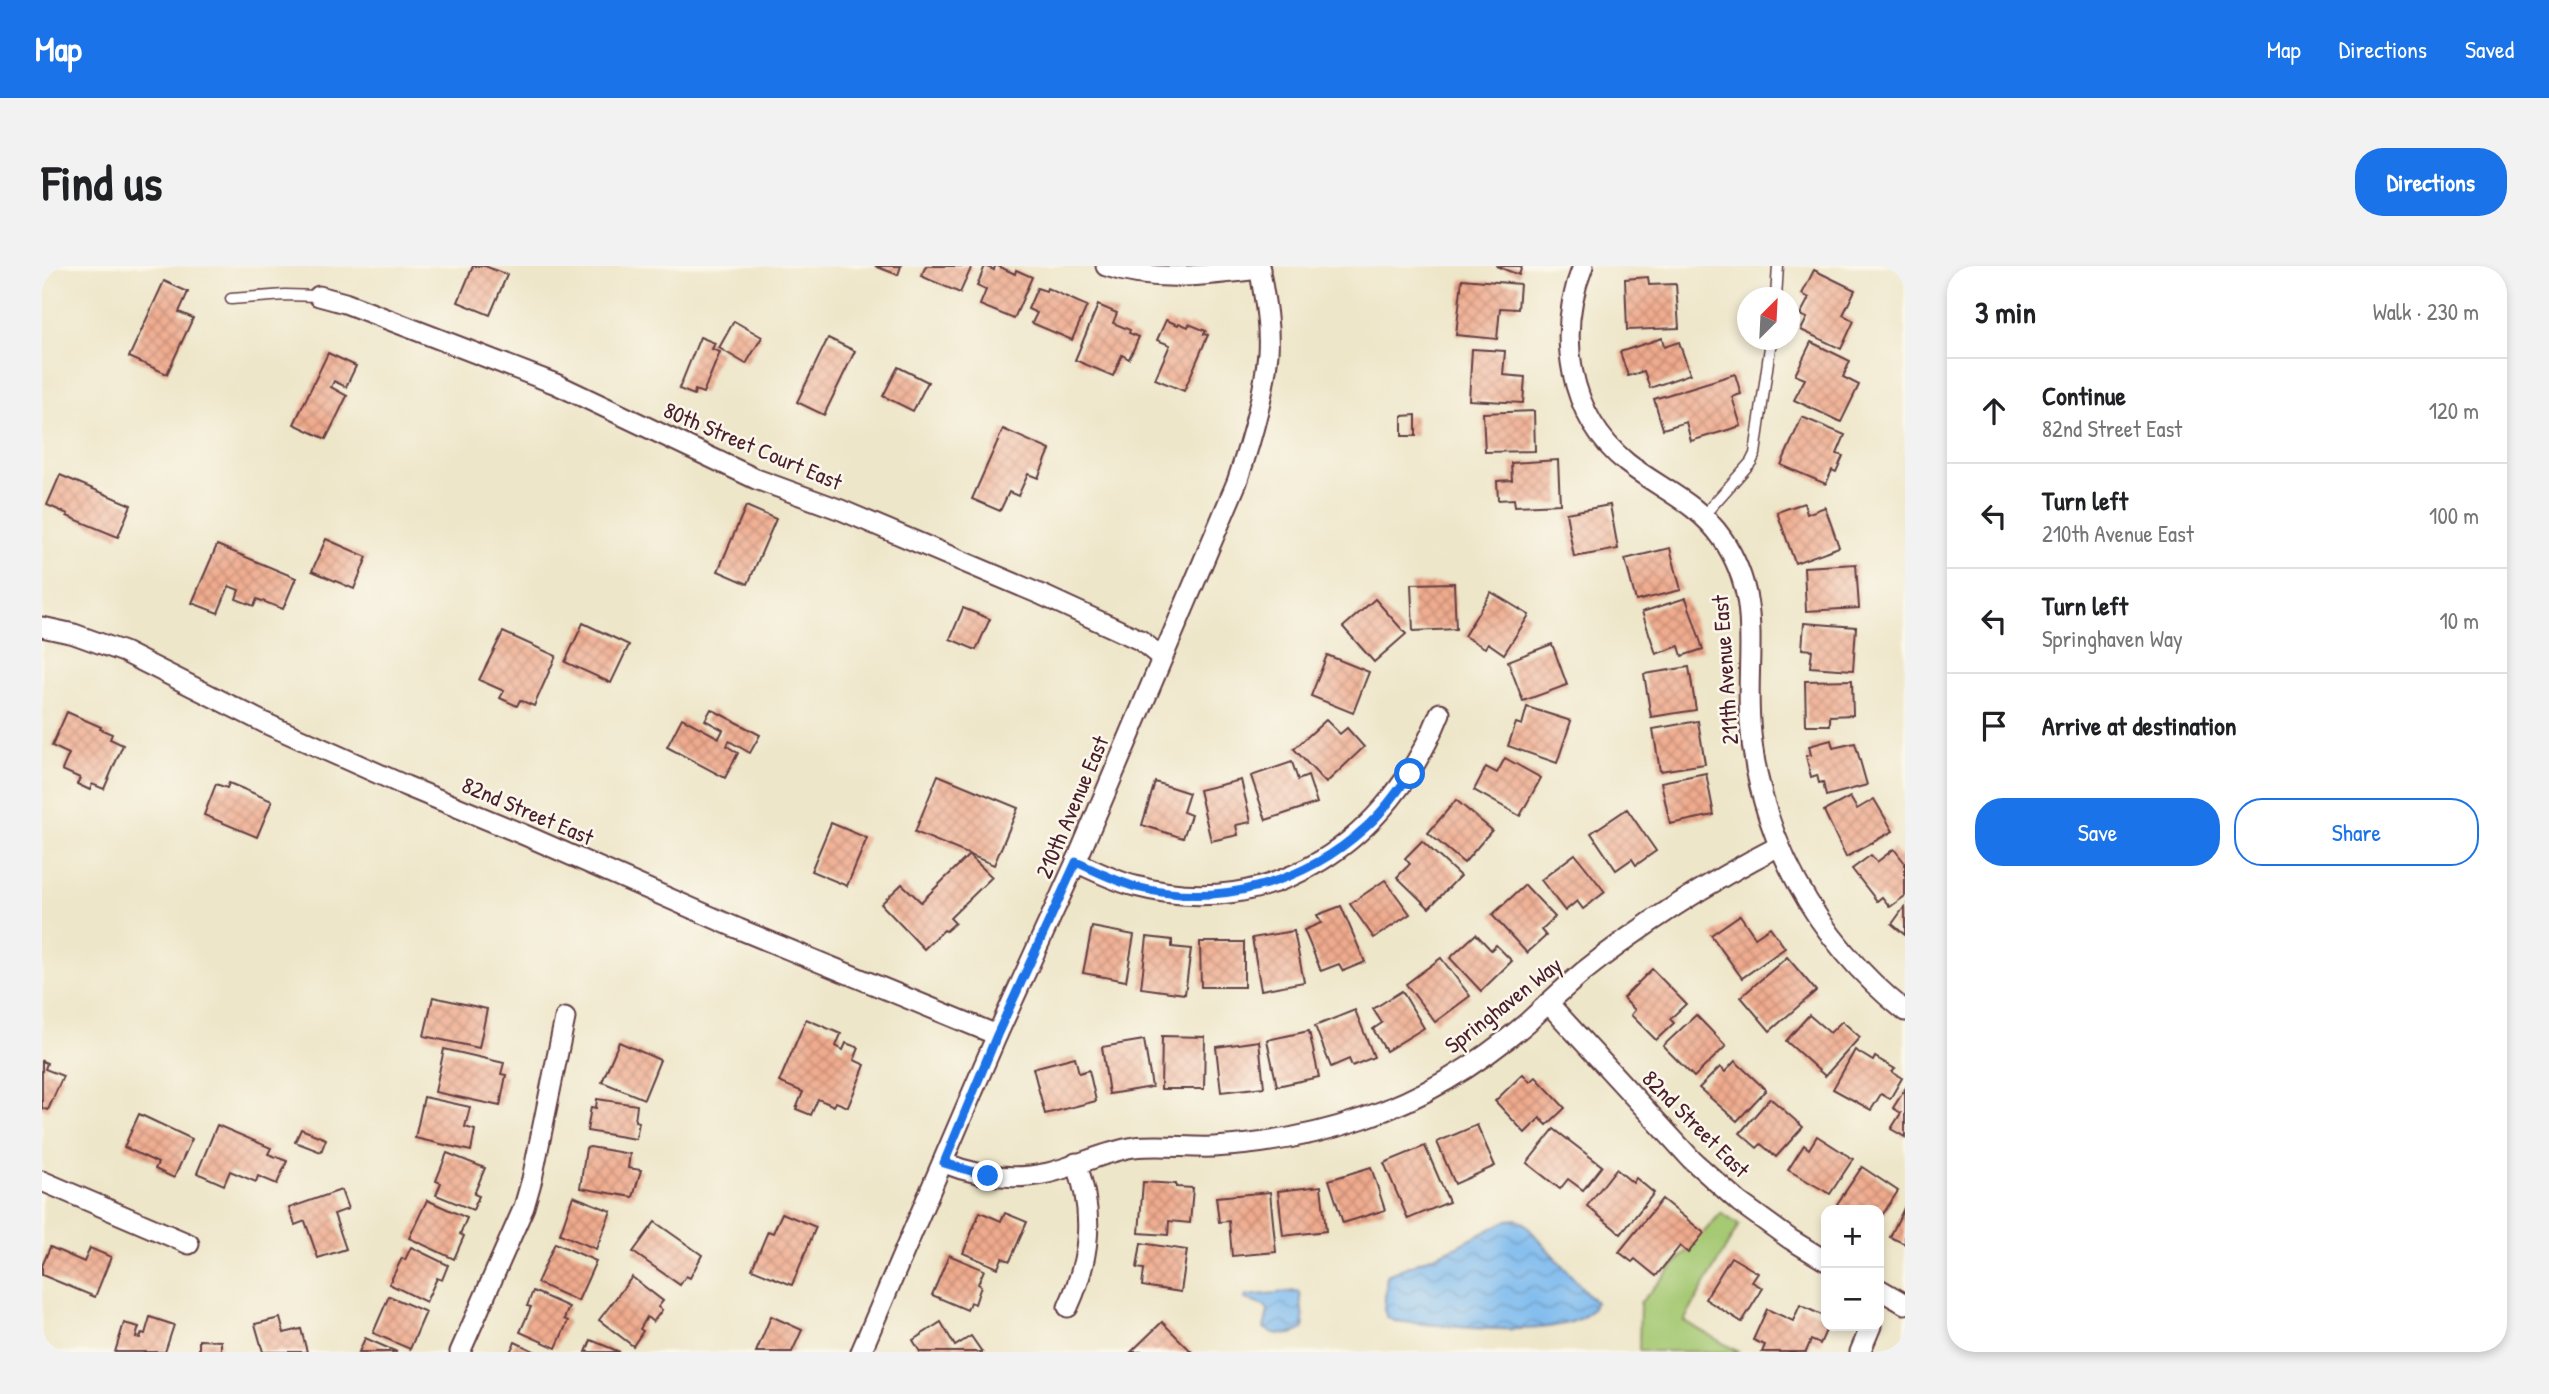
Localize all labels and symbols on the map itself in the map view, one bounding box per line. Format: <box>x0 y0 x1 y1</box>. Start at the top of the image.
north arrow <box>1737 287 1800 350</box>
street label: 80th Street Court East <box>659 394 848 498</box>
street label: 211th Avenue East <box>1704 593 1745 746</box>
street label: 210th Avenue East <box>1028 730 1116 883</box>
route start <box>1394 758 1425 789</box>
street label: 82nd Street East <box>458 769 600 853</box>
street label: Springhaven Way <box>1438 949 1568 1060</box>
street label: 82nd Street East <box>1636 1063 1758 1185</box>
route end <box>972 1160 1003 1191</box>

